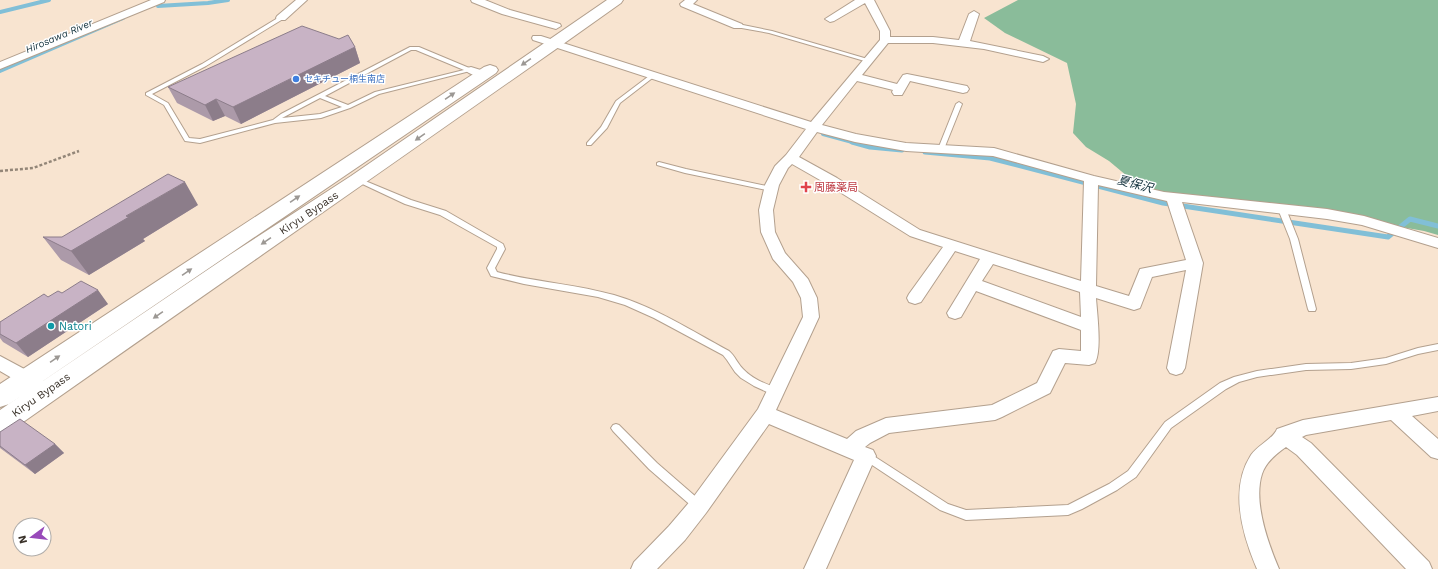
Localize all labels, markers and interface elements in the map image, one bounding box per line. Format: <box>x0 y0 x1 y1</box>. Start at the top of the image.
water label: Hirosawa River <box>24 16 95 55</box>
one-way arrow <box>521 58 531 66</box>
marker: セキチュー桐生南店 <box>291 74 301 84</box>
place label: セキチュー桐生南店 <box>304 74 385 84</box>
one-way arrow <box>445 92 455 100</box>
one-way arrow <box>414 133 425 141</box>
water label: 夏保沢 <box>1116 173 1156 196</box>
place label: 周藤薬局 <box>814 181 858 194</box>
marker: 周藤薬局 <box>801 182 811 192</box>
street label: Kiryu Bypass <box>277 188 341 238</box>
one-way arrow <box>289 196 301 203</box>
one-way arrow <box>261 237 271 245</box>
one-way arrow <box>181 268 193 275</box>
one-way arrow <box>153 311 164 319</box>
place label: Natori <box>59 320 92 333</box>
marker: Natori <box>46 321 56 331</box>
one-way arrow <box>50 355 61 363</box>
street label: Kiryu Bypass <box>9 370 73 420</box>
north arrow <box>12 517 52 557</box>
text: N <box>15 534 30 545</box>

